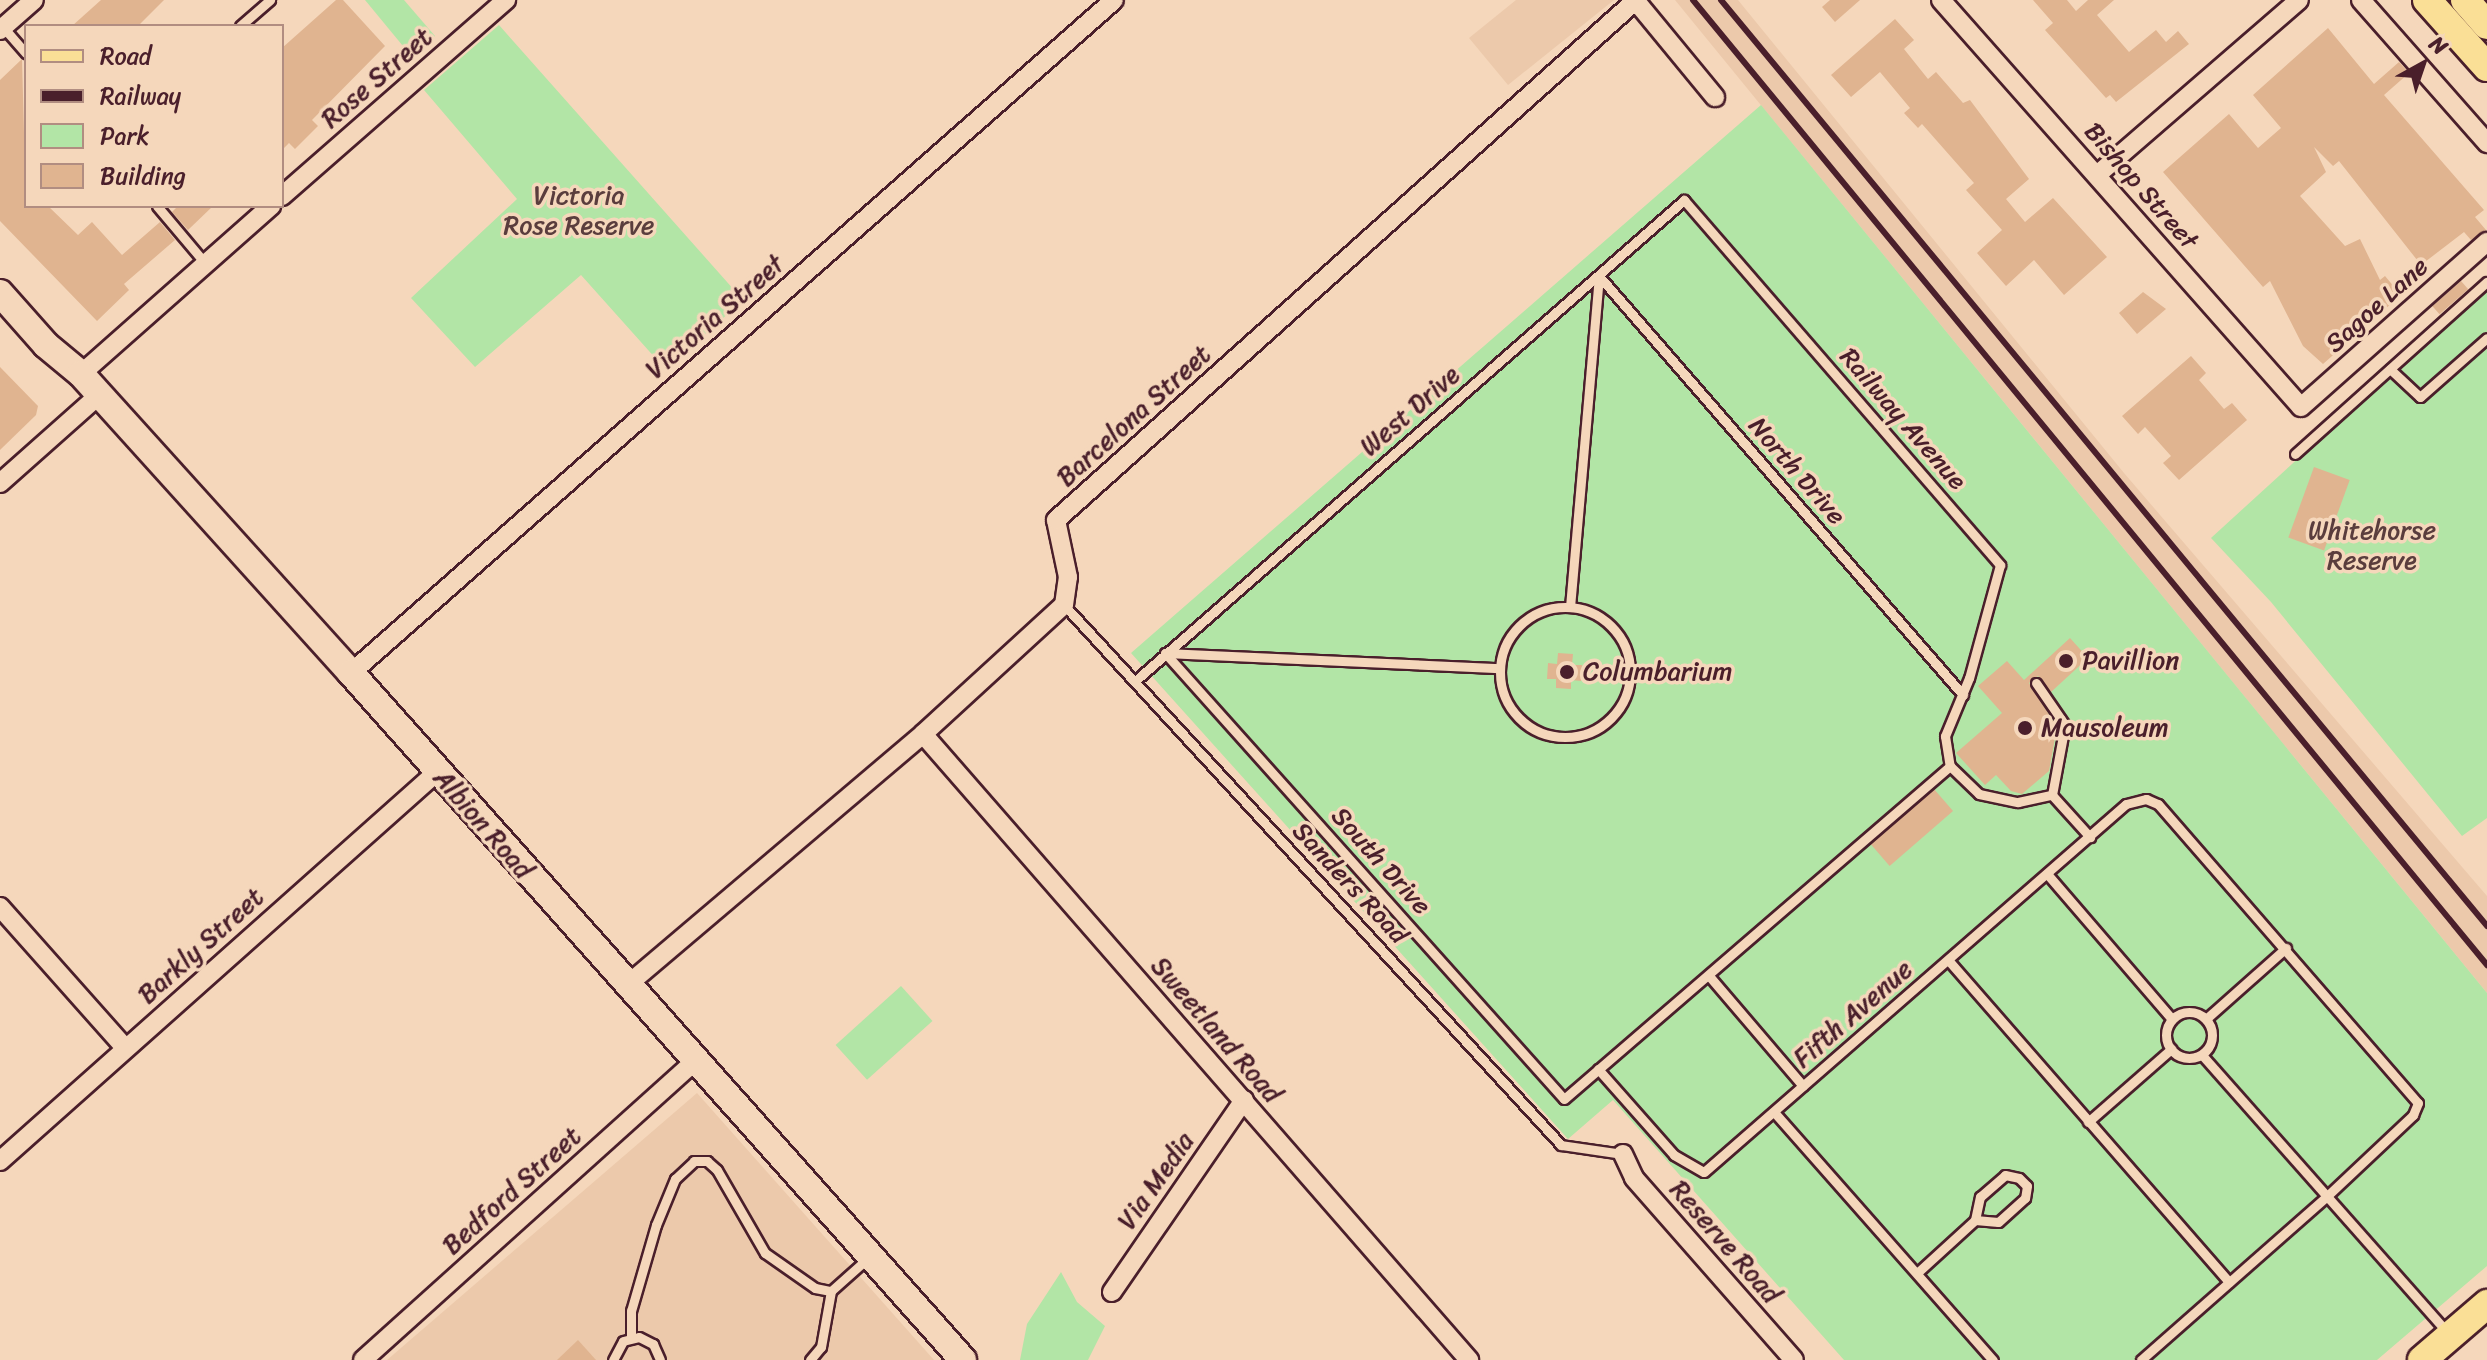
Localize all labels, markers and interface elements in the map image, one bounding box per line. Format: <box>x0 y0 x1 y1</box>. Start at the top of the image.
street label: Rose Street <box>315 21 439 135</box>
legend <box>24 24 284 208</box>
north arrow <box>2383 24 2463 104</box>
text: N <box>2420 25 2457 65</box>
text: Road <box>100 35 151 77</box>
text: Railway <box>100 75 181 117</box>
text: Park <box>100 115 149 157</box>
street label: Bishop Street <box>2077 116 2205 256</box>
text: Building <box>100 155 186 197</box>
park label: Victoria Rose Reserve <box>504 180 654 242</box>
street label: Victoria Street <box>639 248 791 386</box>
street label: Sagoe Lane <box>2319 251 2435 359</box>
street label: Barcelona Street <box>1051 339 1217 493</box>
street label: Railway Avenue <box>1833 342 1973 496</box>
street label: West Drive <box>1354 359 1466 463</box>
street label: North Drive <box>1742 411 1852 531</box>
park label: Whitehorse Reserve <box>2308 515 2436 576</box>
place label: Pavillion <box>2082 645 2179 677</box>
marker: Pavillion <box>2057 652 2075 670</box>
place label: Columbarium <box>1583 656 1732 688</box>
marker: Columbarium <box>1558 663 1576 681</box>
place label: Mausoleum <box>2041 712 2169 744</box>
marker: Mausoleum <box>2016 719 2034 737</box>
street label: Albion Road <box>427 763 539 885</box>
street label: South Drive <box>1325 801 1437 921</box>
street label: Sanders Road <box>1286 815 1414 951</box>
street label: Barkly Street <box>132 882 270 1010</box>
street label: Sweetland Road <box>1144 951 1288 1109</box>
street label: Fifth Avenue <box>1787 954 1919 1074</box>
street label: Bedford Street <box>437 1121 587 1261</box>
street label: Via Media <box>1111 1127 1201 1235</box>
street label: Reserve Road <box>1663 1174 1787 1310</box>

